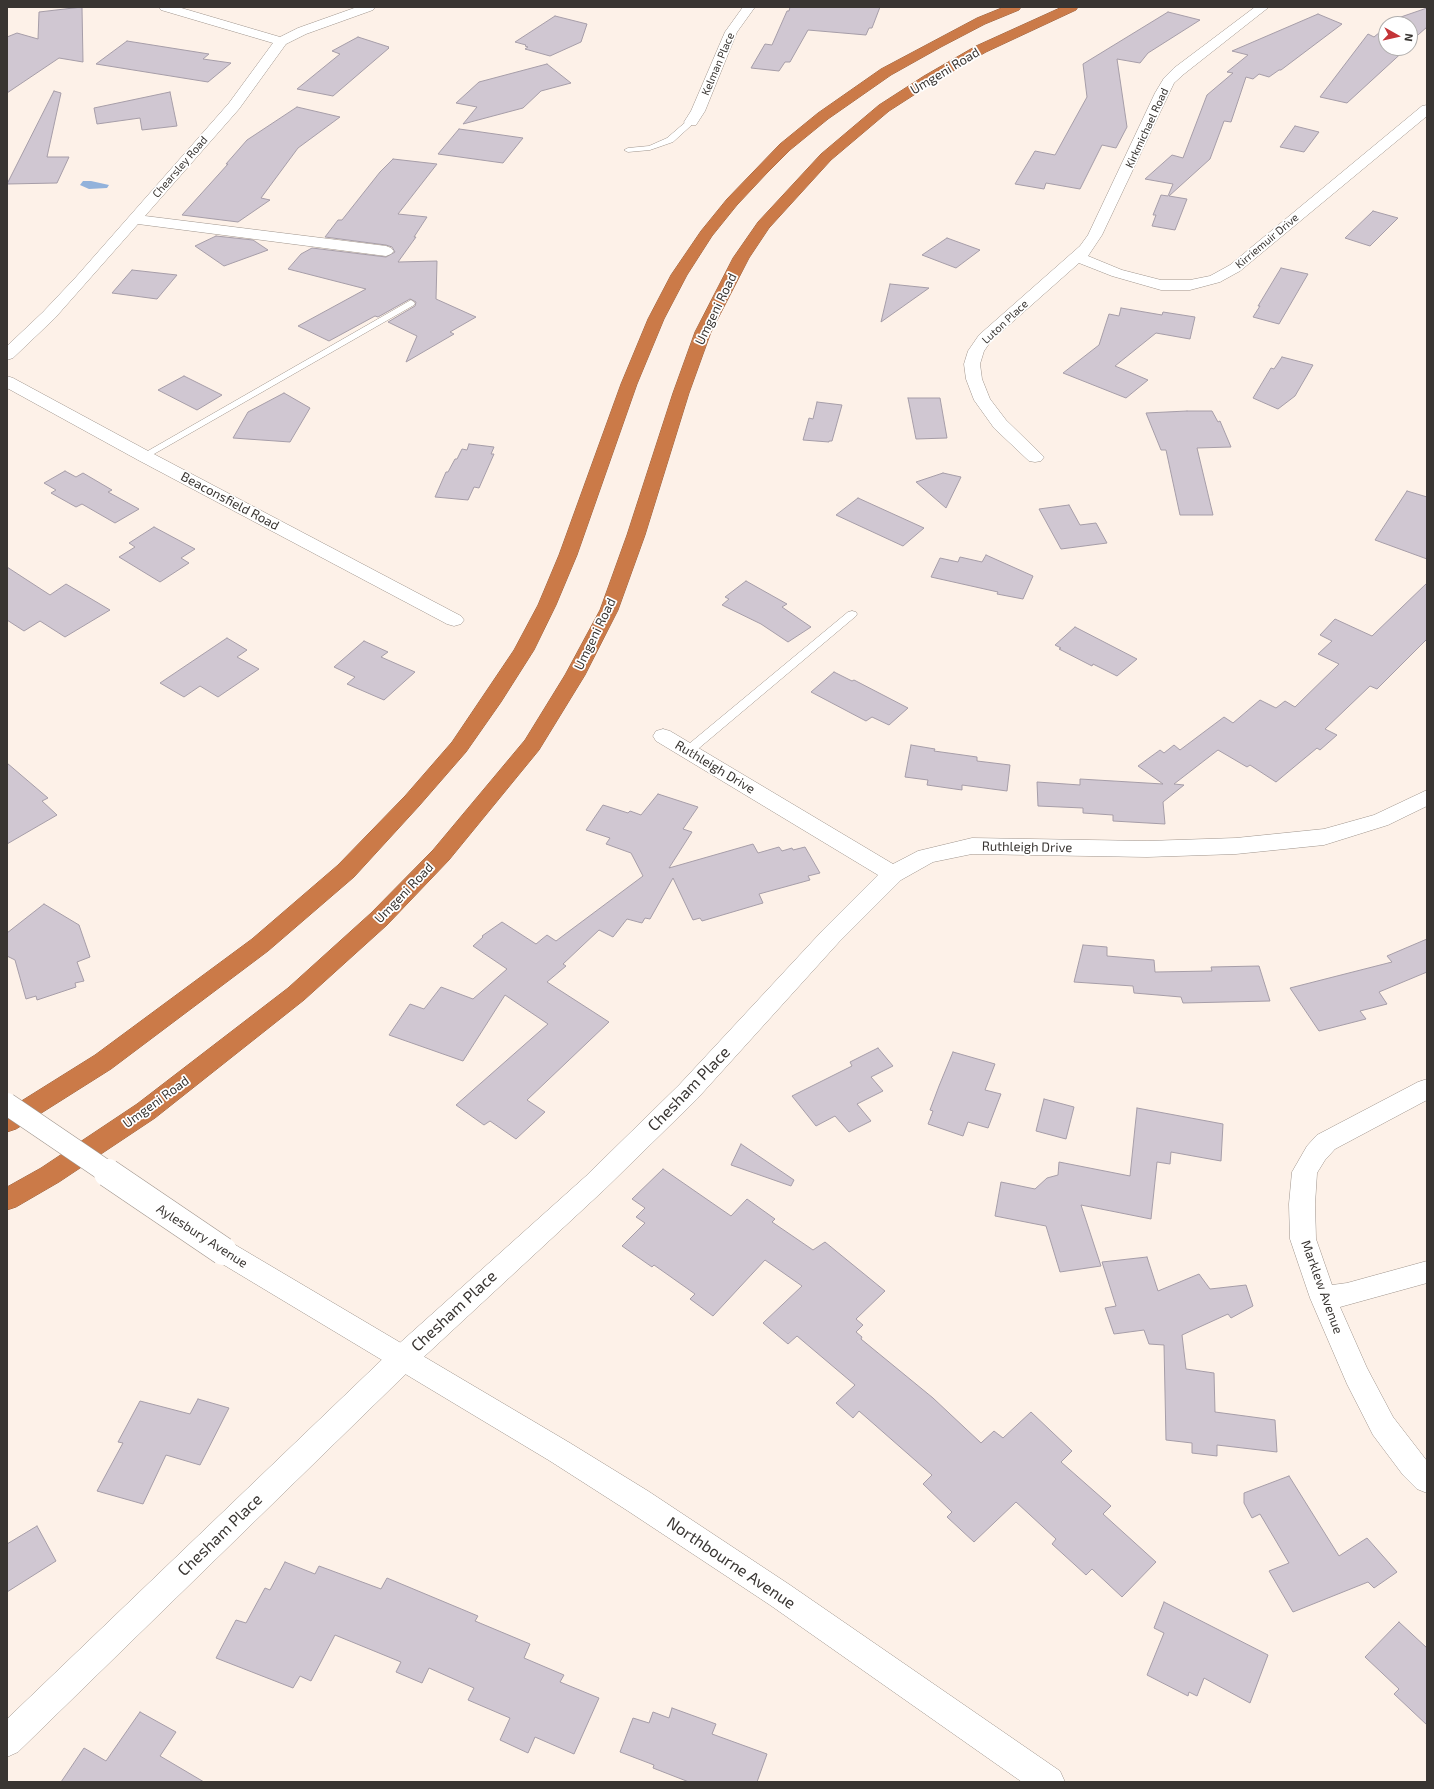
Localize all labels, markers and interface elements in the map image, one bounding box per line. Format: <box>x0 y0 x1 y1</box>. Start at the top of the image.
north arrow <box>1378 16 1418 56</box>
street label: Kelman Place <box>699 31 737 97</box>
text: N <box>1402 33 1416 42</box>
street label: Umgeni Road <box>908 44 982 98</box>
street label: Kirkmichael Road <box>1123 86 1171 170</box>
street label: Chearsley Road <box>150 133 210 201</box>
street label: Kirriemuir Drive <box>1233 211 1301 271</box>
street label: Umgeni Road <box>692 271 740 347</box>
street label: Luton Place <box>979 297 1031 347</box>
street label: Beaconsfield Road <box>178 469 282 533</box>
street label: Umgeni Road <box>571 596 619 672</box>
street label: Ruthleigh Drive <box>672 737 758 797</box>
street label: Ruthleigh Drive <box>982 838 1072 856</box>
street label: Umgeni Road <box>371 860 437 926</box>
street label: Chesham Place <box>644 1043 734 1135</box>
street label: Umgeni Road <box>120 1073 192 1131</box>
street label: Aylesbury Avenue <box>153 1201 251 1271</box>
street label: Marklew Avenue <box>1298 1238 1346 1336</box>
street label: Chesham Place <box>407 1266 501 1356</box>
street label: Chesham Place <box>174 1490 266 1580</box>
street label: Northbourne Avenue <box>663 1513 799 1613</box>

